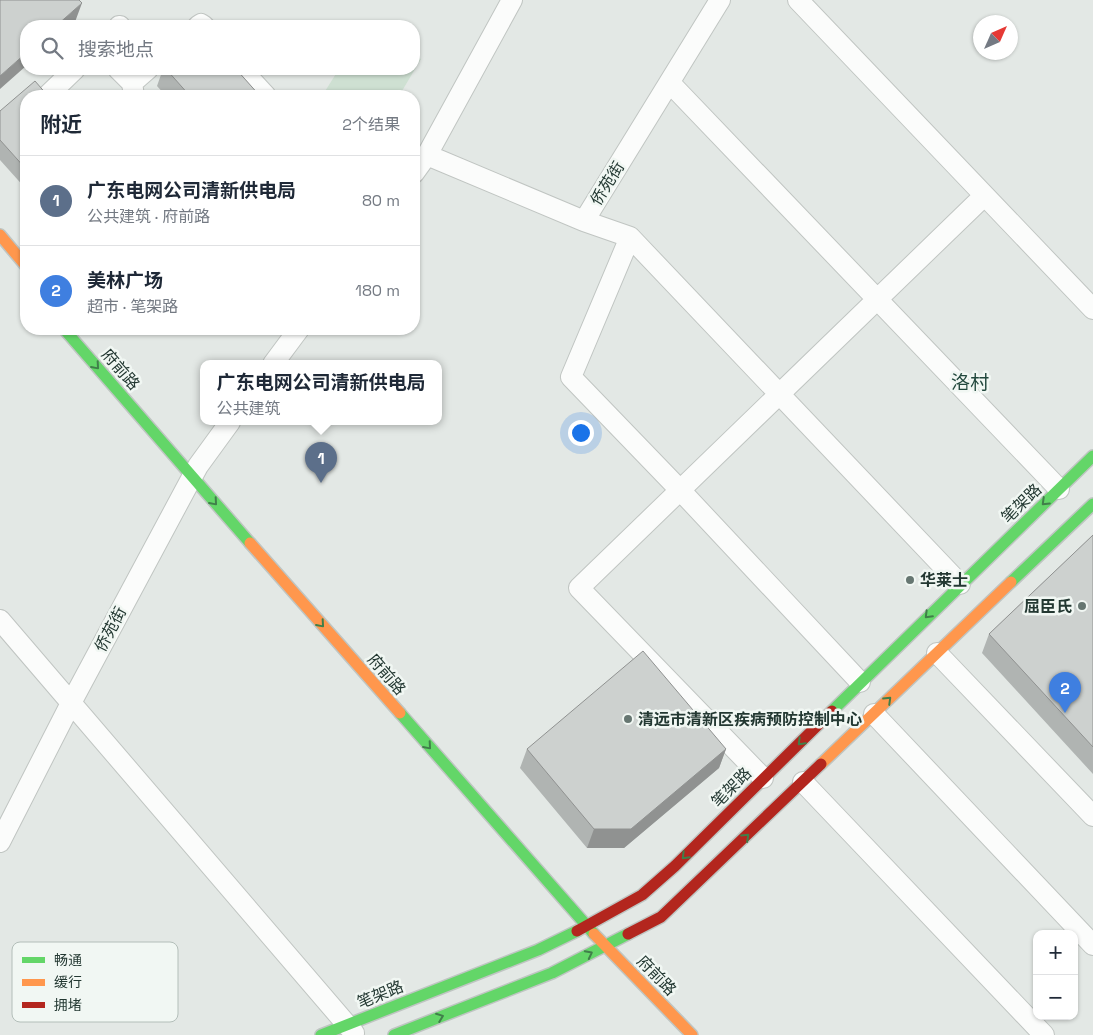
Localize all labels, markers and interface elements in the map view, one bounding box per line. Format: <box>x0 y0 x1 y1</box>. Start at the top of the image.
north arrow <box>973 15 1018 60</box>
search box <box>20 20 420 75</box>
icon: search <box>38 34 66 62</box>
text: 搜索地点 <box>78 37 154 62</box>
text: 附近 <box>40 111 82 138</box>
text: 2个结果 <box>342 114 400 135</box>
street label: 侨苑街 <box>586 157 629 209</box>
text: 广东电网公司清新供电局 <box>87 178 296 203</box>
text: 1 <box>52 190 60 211</box>
text: 80 m <box>362 190 400 211</box>
text: 公共建筑 · 府前路 <box>87 206 210 227</box>
text: 美林广场 <box>87 268 163 293</box>
text: 2 <box>51 280 61 301</box>
text: 180 m <box>355 280 400 301</box>
text: 超市 · 笔架路 <box>87 296 178 317</box>
street label: 府前路 <box>97 344 144 394</box>
one-way arrow <box>90 360 99 369</box>
popup <box>200 360 442 425</box>
text: 广东电网公司清新供电局 <box>216 370 426 395</box>
district label: 洛村 <box>951 370 989 395</box>
text: 公共建筑 <box>216 398 281 419</box>
your location <box>568 420 594 446</box>
pin: 1 <box>305 442 337 483</box>
street label: 笔架路 <box>997 479 1046 528</box>
one-way arrow <box>208 496 216 505</box>
one-way arrow <box>1042 496 1051 505</box>
place label: 华莱士 <box>920 570 968 591</box>
marker: 华莱士 <box>904 574 916 586</box>
place label: 屈臣氏 <box>1024 596 1072 617</box>
marker: 屈臣氏 <box>1076 600 1088 612</box>
street label: 侨苑街 <box>90 603 131 655</box>
one-way arrow <box>925 609 934 618</box>
one-way arrow <box>315 618 324 627</box>
street label: 府前路 <box>363 649 410 699</box>
pin: 2 <box>1049 672 1081 713</box>
one-way arrow <box>883 697 892 706</box>
place label: 清远市清新区疾病预防控制中心 <box>638 709 862 730</box>
marker: 清远市清新区疾病预防控制中心 <box>622 713 634 725</box>
one-way arrow <box>797 736 806 745</box>
one-way arrow <box>423 740 432 749</box>
street label: 笔架路 <box>707 763 756 812</box>
one-way arrow <box>740 834 749 843</box>
one-way arrow <box>682 850 691 859</box>
map controls <box>1033 930 1078 1020</box>
button: + <box>1033 930 1078 975</box>
legend <box>12 942 178 1022</box>
one-way arrow <box>584 950 593 960</box>
text: 畅通 <box>54 951 82 969</box>
street label: 府前路 <box>632 951 681 1000</box>
text: 缓行 <box>54 973 82 991</box>
button: − <box>1033 975 1078 1020</box>
street label: 笔架路 <box>354 976 406 1013</box>
text: 拥堵 <box>54 996 82 1014</box>
one-way arrow <box>435 1013 444 1023</box>

